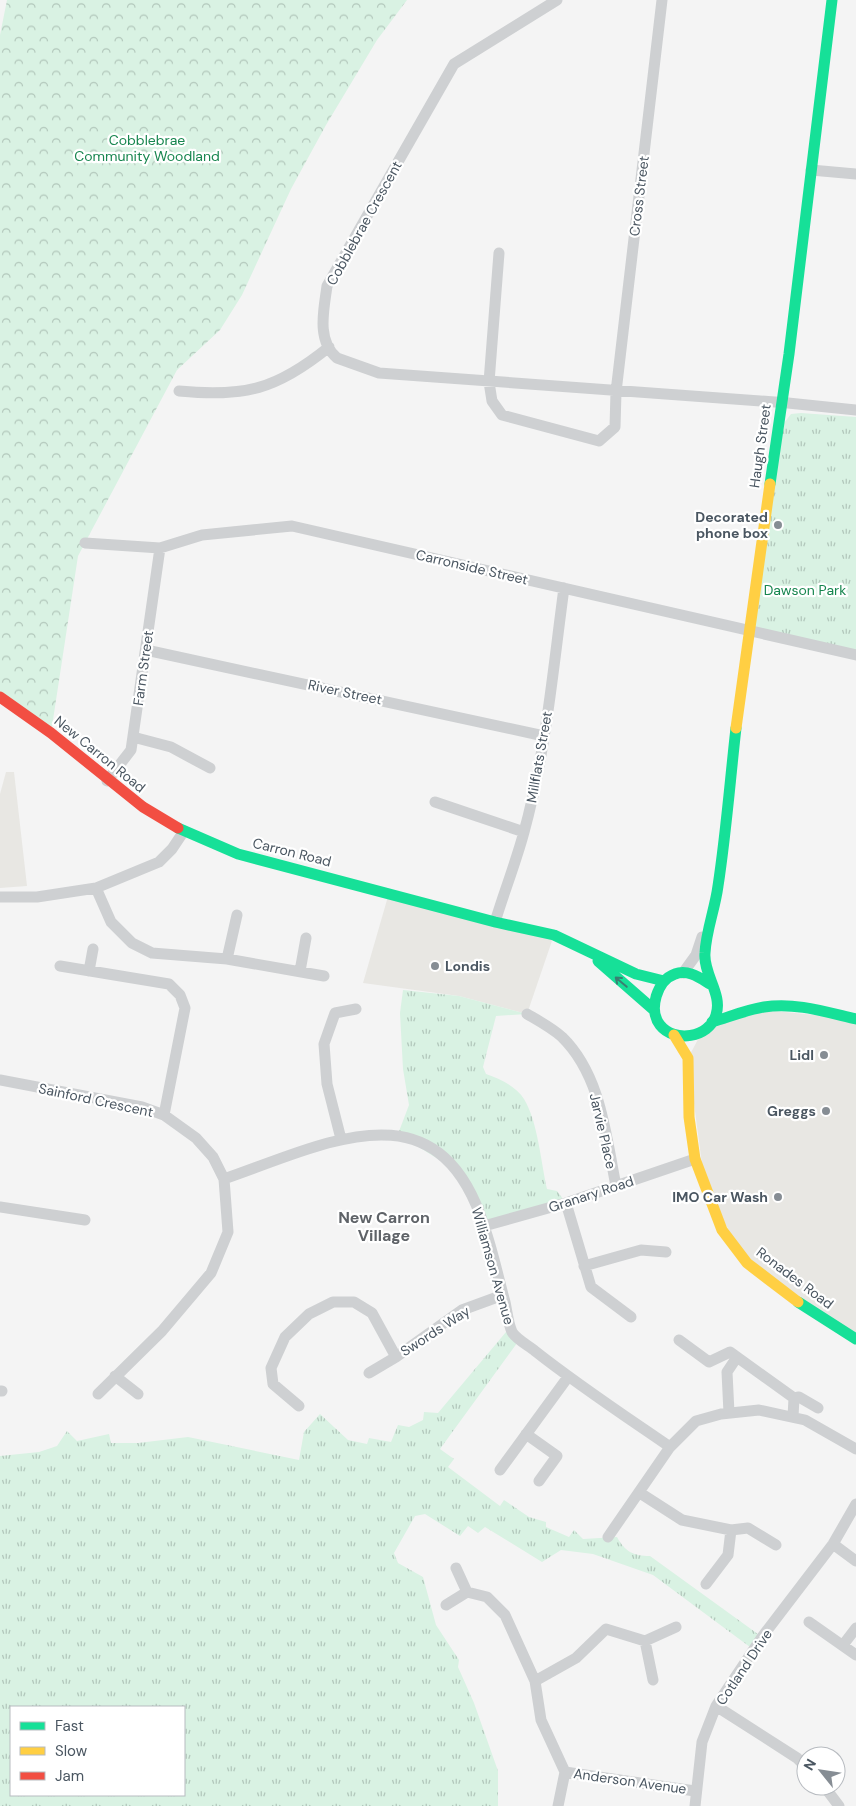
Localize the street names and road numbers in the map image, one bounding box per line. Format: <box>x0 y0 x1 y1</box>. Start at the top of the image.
street label: Cross Street <box>625 155 653 237</box>
street label: Cobblebrae Crescent <box>322 158 406 288</box>
street label: Haugh Street <box>745 403 775 489</box>
street label: Carronside Street <box>414 545 530 589</box>
street label: Farm Street <box>129 629 157 707</box>
street label: River Street <box>306 675 384 709</box>
street label: Millflats Street <box>522 710 556 804</box>
street label: New Carron Road <box>51 712 149 796</box>
street label: Carron Road <box>251 834 333 870</box>
street label: Sainford Crescent <box>37 1079 155 1121</box>
street label: Jarvie Place <box>586 1091 620 1171</box>
street label: Granary Road <box>546 1172 636 1216</box>
street label: Williamson Avenue <box>468 1205 518 1327</box>
street label: Ronades Road <box>753 1243 837 1313</box>
street label: Swords Way <box>397 1302 473 1360</box>
street label: Cotland Drive <box>712 1625 776 1709</box>
street label: Anderson Avenue <box>572 1764 688 1798</box>

